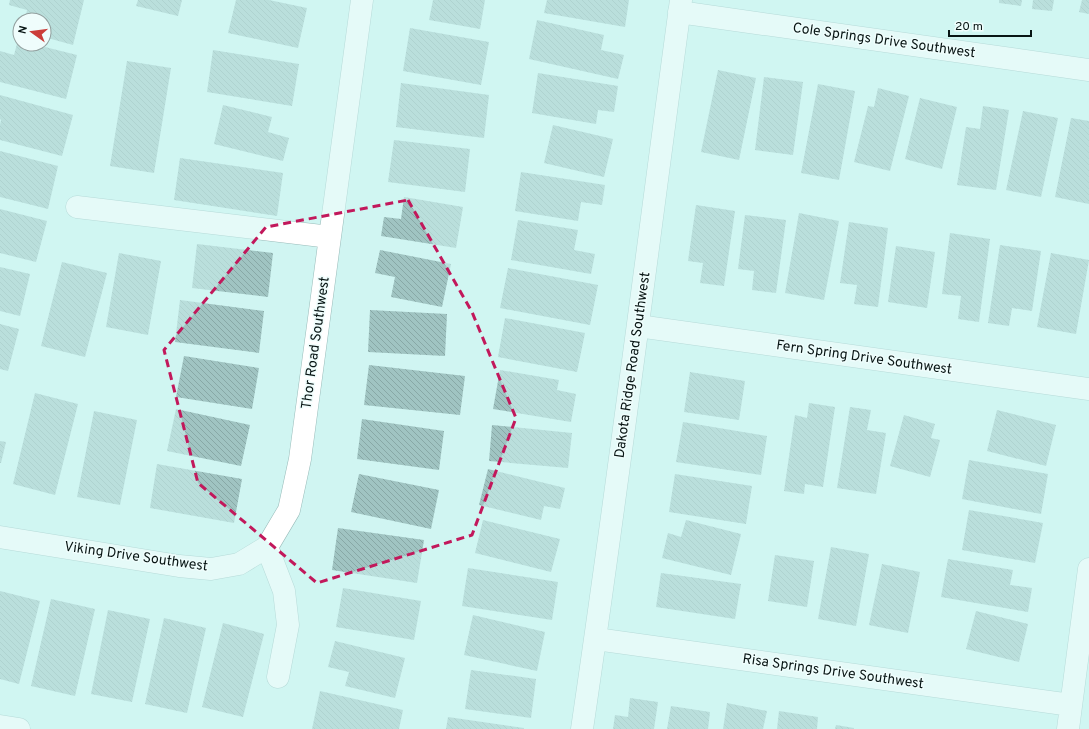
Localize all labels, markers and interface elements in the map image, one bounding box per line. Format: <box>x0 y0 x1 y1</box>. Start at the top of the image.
north arrow <box>12 12 52 52</box>
scale bar <box>949 12 1031 38</box>
text: 20 m <box>955 19 983 35</box>
street label: Cole Springs Drive Southwest <box>791 20 977 62</box>
text: N <box>16 24 31 35</box>
street label: Dakota Ridge Road Southwest <box>612 271 654 459</box>
street label: Thor Road Southwest <box>298 275 334 411</box>
street label: Fern Spring Drive Southwest <box>775 337 953 379</box>
street label: Viking Drive Southwest <box>63 538 209 576</box>
street label: Risa Springs Drive Southwest <box>741 651 925 693</box>

